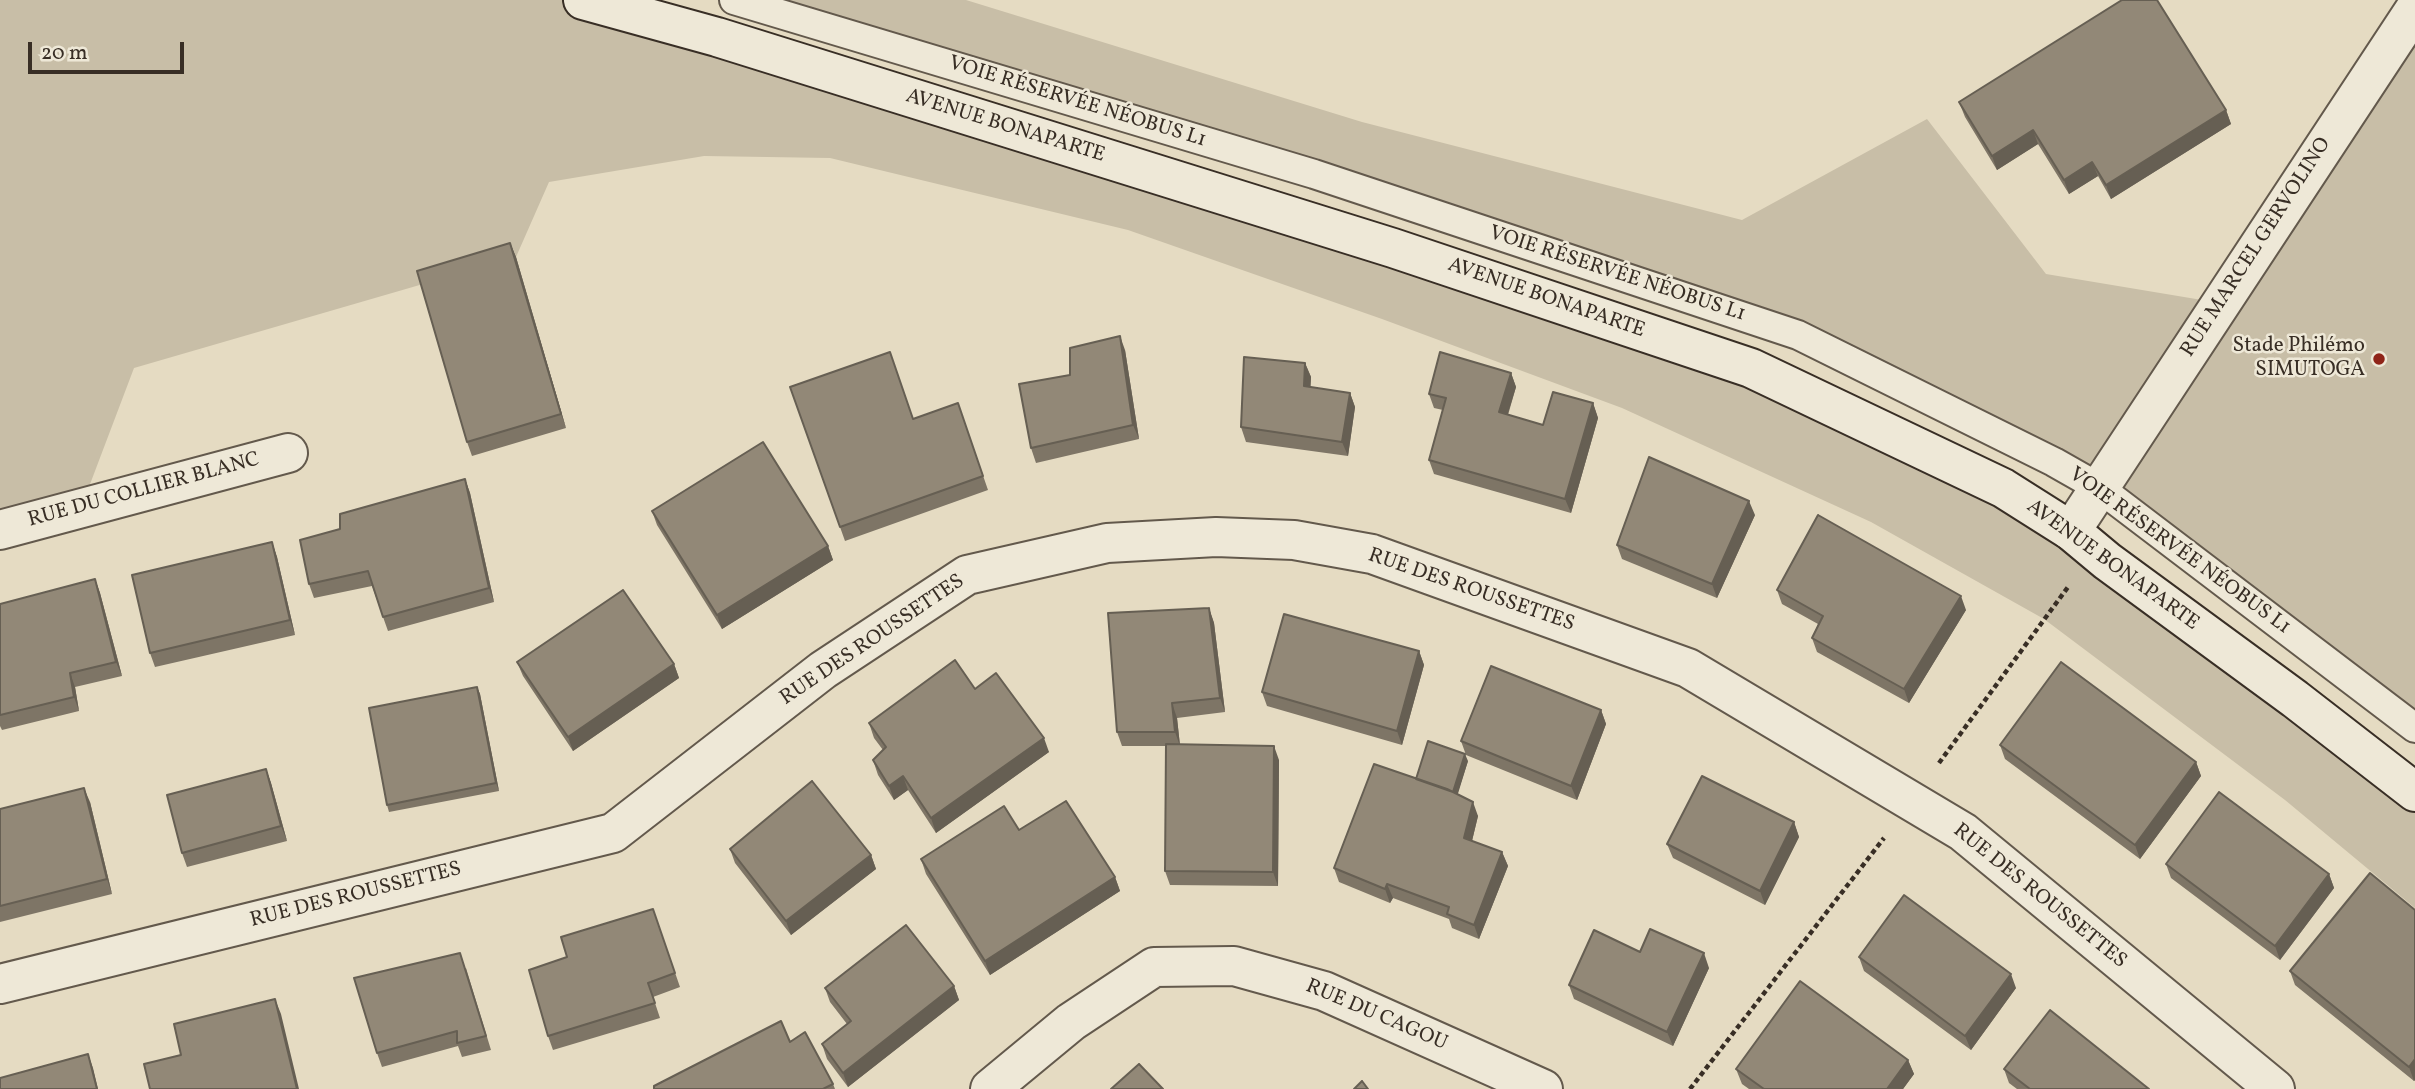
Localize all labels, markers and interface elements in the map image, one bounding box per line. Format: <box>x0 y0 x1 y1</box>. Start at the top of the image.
scale bar <box>32 28 187 72</box>
text: 20 m <box>41 39 87 68</box>
street label: VOIE RÉSERVÉE NÉOBUS L1 <box>945 52 1209 154</box>
street label: AVENUE BONAPARTE <box>902 85 1108 169</box>
street label: RUE MARCEL GERVOLINO <box>2177 133 2337 363</box>
street label: VOIE RÉSERVÉE NÉOBUS L1 <box>1486 222 1748 328</box>
street label: AVENUE BONAPARTE <box>1444 253 1648 345</box>
place label: Stade Philémo SIMUTOGA <box>2233 334 2365 384</box>
marker: Stade Philémo SIMUTOGA <box>2371 351 2387 367</box>
street label: RUE DU COLLIER BLANC <box>25 448 263 534</box>
street label: VOIE RÉSERVÉE NÉOBUS L1 <box>2063 463 2295 641</box>
street label: AVENUE BONAPARTE <box>2021 495 2203 637</box>
street label: RUE DES ROUSSETTES <box>1364 544 1578 638</box>
street label: RUE DES ROUSSETTES <box>776 570 970 712</box>
street label: RUE DES ROUSSETTES <box>1947 819 2131 975</box>
street label: RUE DES ROUSSETTES <box>248 858 464 934</box>
street label: RUE DU CAGOU <box>1301 975 1451 1057</box>

